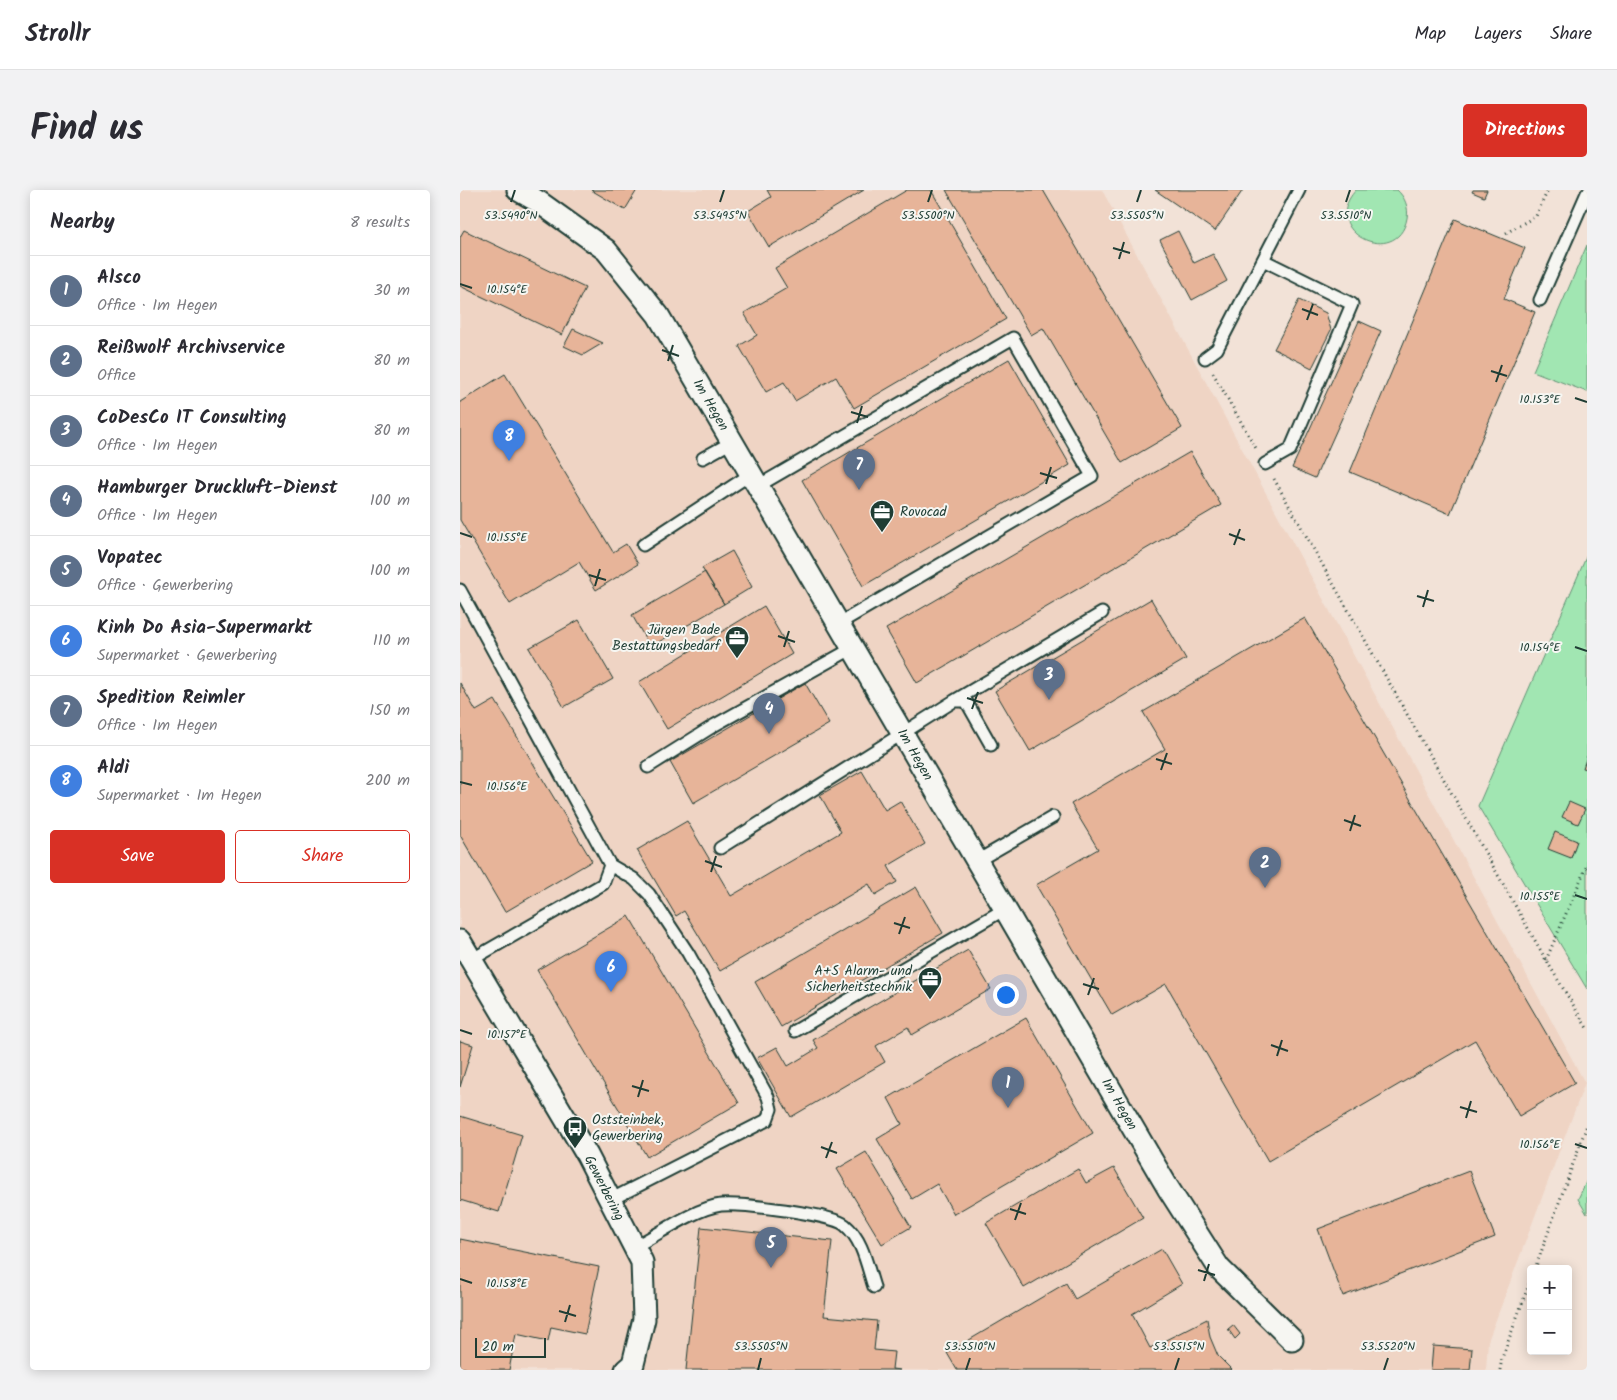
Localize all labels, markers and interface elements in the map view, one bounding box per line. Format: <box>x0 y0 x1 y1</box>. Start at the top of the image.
text: Strollr <box>25 15 90 54</box>
text: Map <box>1415 20 1446 49</box>
text: Layers <box>1474 20 1522 49</box>
text: Share <box>1550 20 1592 49</box>
text: Find us <box>30 102 143 158</box>
button: Directions <box>1463 104 1587 157</box>
text: Nearby <box>50 206 115 239</box>
text: 53.5490°N <box>484 206 538 225</box>
text: 53.5495°N <box>693 206 747 225</box>
text: 53.5500°N <box>901 206 955 225</box>
text: 53.5505°N <box>1110 206 1164 225</box>
text: 53.5510°N <box>1321 206 1372 225</box>
text: 8 results <box>350 210 410 235</box>
text: Alsco <box>97 263 141 293</box>
text: 1 <box>64 278 68 303</box>
text: 30 m <box>374 278 410 303</box>
text: 10.154°E <box>487 280 528 299</box>
text: Office · Im Hegen <box>97 293 218 318</box>
text: Reißwolf Archivservice <box>97 333 285 363</box>
text: 2 <box>61 348 71 373</box>
text: 80 m <box>373 348 410 373</box>
text: Office <box>97 363 136 388</box>
street label: Im Hegen <box>687 375 734 435</box>
text: 10.153°E <box>1520 390 1561 409</box>
text: CoDesCo IT Consulting <box>97 403 287 433</box>
text: 3 <box>62 418 70 443</box>
text: 80 m <box>373 418 410 443</box>
pin: 8 <box>493 420 525 461</box>
text: Office · Im Hegen <box>97 433 218 458</box>
pin: 7 <box>843 449 875 490</box>
text: Hamburger Druckluft-Dienst <box>97 473 338 503</box>
text: 4 <box>62 488 70 513</box>
text: 100 m <box>370 488 410 513</box>
office icon: Rovocad <box>869 499 895 533</box>
place label: Rovocad <box>900 501 948 523</box>
text: Office · Im Hegen <box>97 503 218 528</box>
text: 10.155°E <box>487 528 528 547</box>
text: Vopatec <box>97 543 163 573</box>
text: 5 <box>62 558 70 583</box>
text: 100 m <box>370 558 410 583</box>
text: Office · Gewerbering <box>97 573 233 598</box>
text: Kinh Do Asia-Supermarkt <box>97 613 312 643</box>
place label: Jürgen Bade Bestattungsbedarf <box>612 619 722 657</box>
office icon: Jürgen Bade Bestattungsbedarf <box>724 625 750 659</box>
text: 6 <box>62 628 70 653</box>
text: 110 m <box>373 628 410 653</box>
text: 10.154°E <box>1520 638 1561 657</box>
text: Supermarket · Gewerbering <box>97 643 277 668</box>
pin: 3 <box>1033 659 1065 700</box>
text: Spedition Reimler <box>97 683 245 713</box>
pin: 4 <box>753 693 785 734</box>
text: 7 <box>62 698 70 723</box>
text: 150 m <box>369 698 410 723</box>
text: Office · Im Hegen <box>97 713 218 738</box>
street label: Im Hegen <box>891 724 939 785</box>
text: Aldi <box>97 753 129 783</box>
text: 8 <box>61 768 71 793</box>
text: 200 m <box>366 768 410 793</box>
text: 10.156°E <box>487 777 528 796</box>
text: Supermarket · Im Hegen <box>97 783 262 808</box>
button: Save <box>50 830 225 883</box>
button: Share <box>235 830 410 883</box>
pin: 2 <box>1249 847 1281 888</box>
text: 10.155°E <box>1520 887 1561 906</box>
pin: 6 <box>595 951 627 992</box>
place label: A+S Alarm- und Sicherheitstechnik <box>805 960 913 998</box>
office icon: A+S Alarm- und Sicherheitstechnik <box>917 966 943 1000</box>
your location <box>993 982 1019 1008</box>
text: 10.157°E <box>487 1025 528 1044</box>
pin: 1 <box>992 1067 1024 1108</box>
street label: Im Hegen <box>1095 1074 1143 1135</box>
place label: Oststeinbek, Gewerbering <box>592 1109 664 1147</box>
bus stop icon: Oststeinbek, Gewerbering <box>562 1115 588 1149</box>
text: 10.156°E <box>1520 1135 1561 1154</box>
street label: Gewerbering <box>578 1151 630 1225</box>
pin: 5 <box>755 1227 787 1268</box>
map controls <box>1527 1265 1572 1355</box>
button: + <box>1527 1265 1572 1310</box>
text: 10.158°E <box>486 1274 529 1293</box>
button: − <box>1527 1310 1572 1355</box>
scale bar <box>475 1335 546 1358</box>
text: 20 m <box>482 1336 514 1358</box>
text: 53.5505°N <box>734 1337 788 1356</box>
text: 53.5510°N <box>945 1337 996 1356</box>
text: 53.5515°N <box>1153 1337 1205 1356</box>
text: 53.5520°N <box>1361 1337 1415 1356</box>

